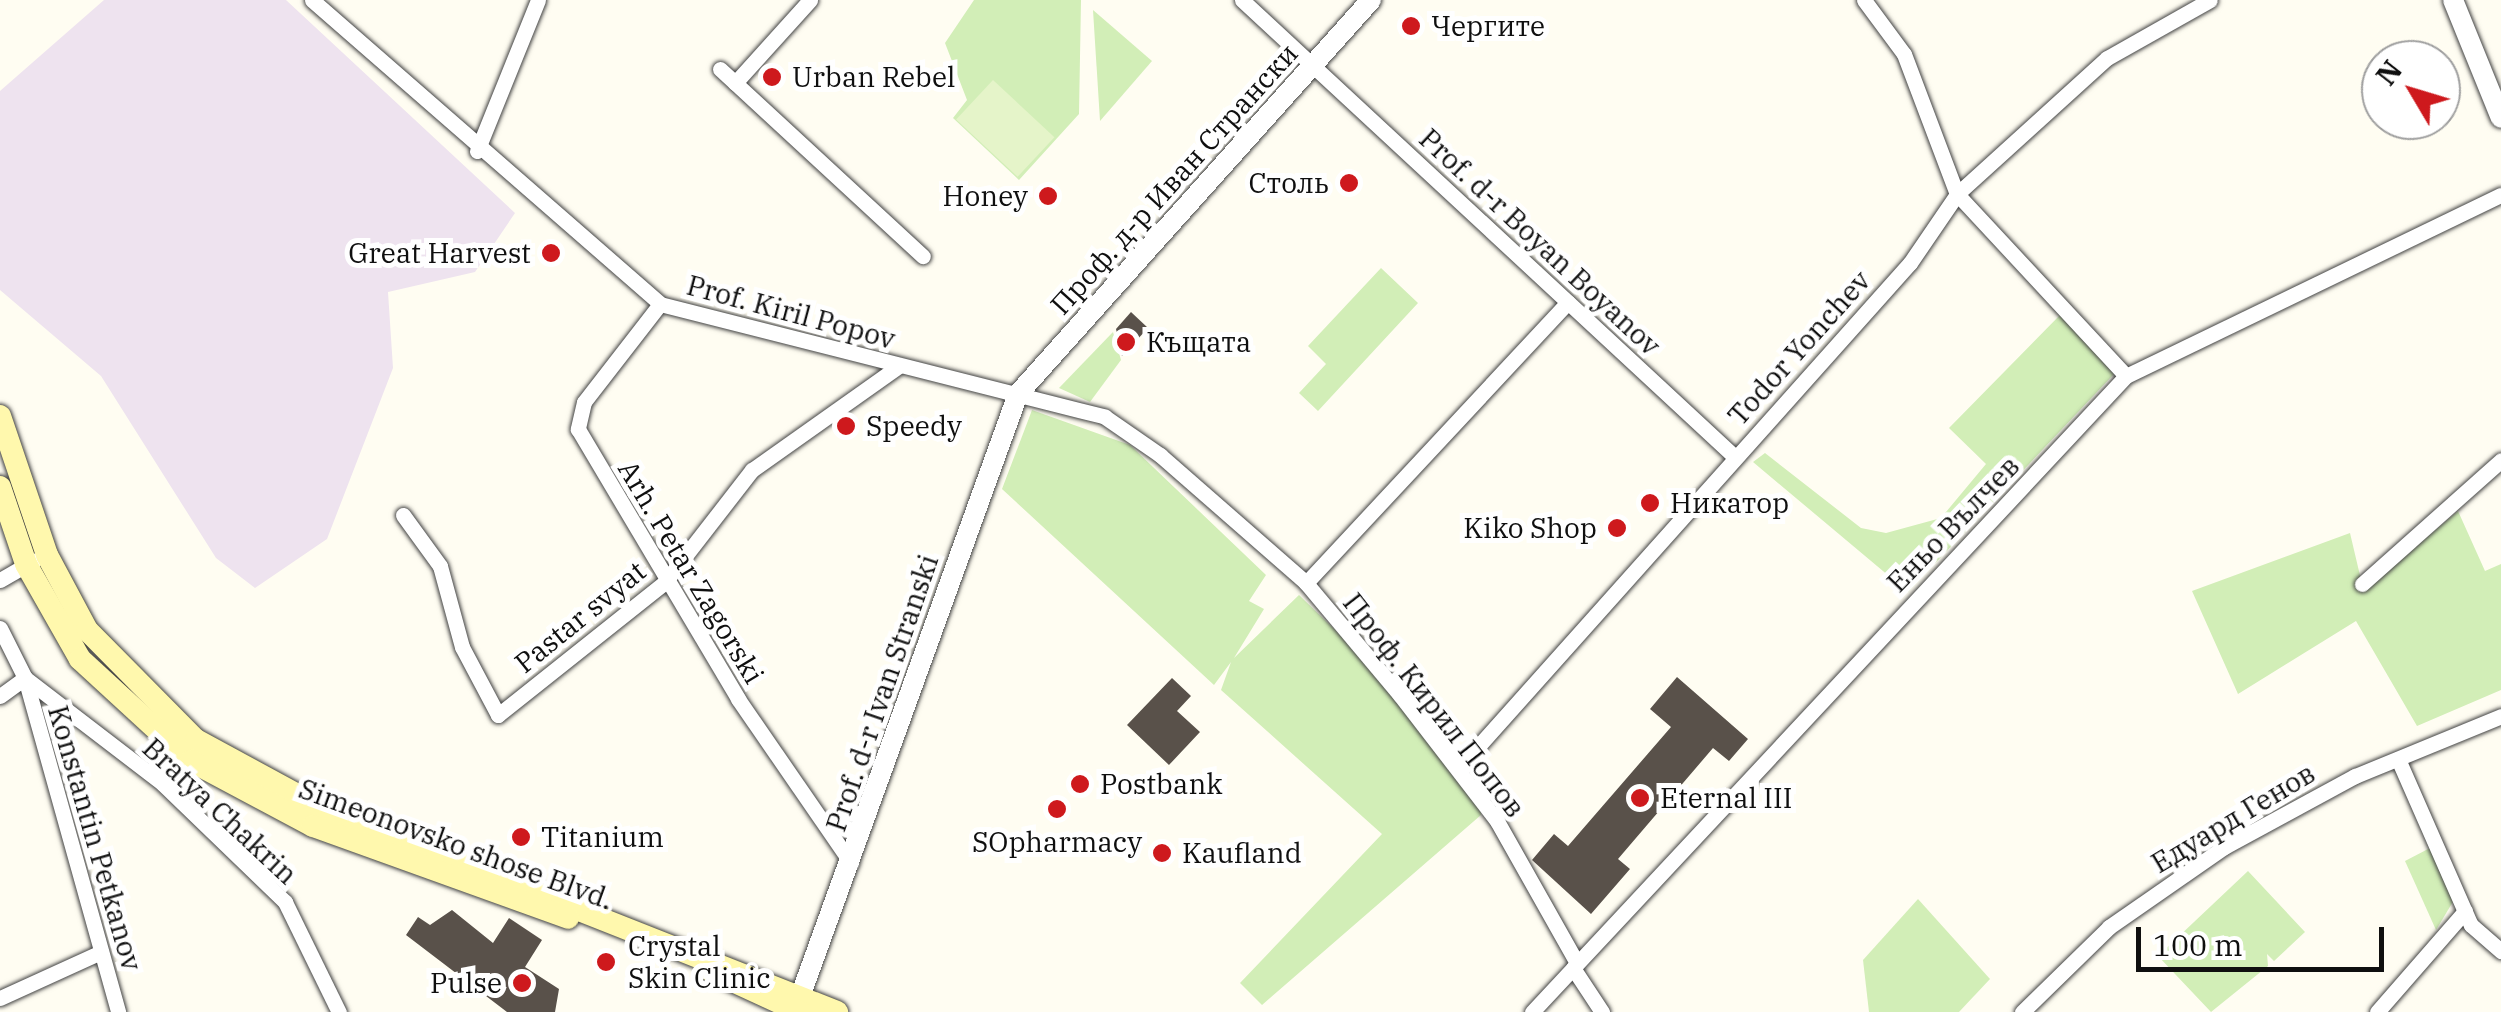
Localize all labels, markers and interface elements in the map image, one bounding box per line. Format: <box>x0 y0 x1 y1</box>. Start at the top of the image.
place label: Чергите <box>1431 9 1545 43</box>
marker: Чергите <box>1400 15 1422 37</box>
street label: Проф. д-р Иван Странски <box>1043 37 1305 321</box>
north arrow <box>2361 40 2461 140</box>
text: N <box>2367 52 2410 93</box>
place label: Urban Rebel <box>792 60 956 94</box>
marker: Urban Rebel <box>761 66 783 88</box>
street label: Prof. d-r Boyan Boyanov <box>1413 122 1667 362</box>
place label: Столь <box>1248 166 1329 200</box>
marker: Столь <box>1338 172 1360 194</box>
place label: Honey <box>942 179 1028 213</box>
marker: Honey <box>1037 185 1059 207</box>
place label: Great Harvest <box>348 236 531 270</box>
marker: Great Harvest <box>540 242 562 264</box>
street label: Todor Yonchev <box>1721 264 1877 432</box>
street label: Prof. Kiril Popov <box>683 268 899 356</box>
place label: Къщата <box>1146 325 1251 359</box>
marker: Къщата <box>1115 331 1137 353</box>
place label: Speedy <box>866 409 962 443</box>
marker: Speedy <box>835 415 857 437</box>
street label: Еньо Вълчев <box>1880 449 2026 599</box>
street label: Arh. Petar Zagorski <box>611 454 771 690</box>
place label: Никатор <box>1670 486 1789 520</box>
marker: Никатор <box>1639 492 1661 514</box>
place label: Kiko Shop <box>1463 511 1597 545</box>
marker: Kiko Shop <box>1606 517 1628 539</box>
street label: Prof. d-r Ivan Stranski <box>819 550 945 836</box>
street label: Pastar svyat <box>508 554 652 680</box>
street label: Проф. Кирил Попов <box>1336 586 1532 824</box>
street label: Konstantin Petkanov <box>41 702 149 974</box>
street label: Bratya Chakrin <box>136 731 304 891</box>
street label: Едуард Генов <box>2145 756 2321 880</box>
place label: Postbank <box>1100 767 1223 801</box>
street label: Simeonovsko shose Blvd. <box>294 771 618 917</box>
marker: Postbank <box>1069 773 1091 795</box>
place label: Eternal III <box>1660 781 1792 815</box>
marker: Eternal III <box>1629 787 1651 809</box>
marker: SOpharmacy <box>1046 798 1068 820</box>
place label: Titanium <box>541 820 664 854</box>
place label: SOpharmacy <box>972 825 1142 859</box>
marker: Titanium <box>510 826 532 848</box>
place label: Kaufland <box>1182 836 1302 870</box>
marker: Kaufland <box>1151 842 1173 864</box>
scale bar <box>2141 907 2388 969</box>
text: 100 m <box>2153 925 2243 964</box>
place label: Crystal Skin Clinic <box>628 929 771 995</box>
marker: Crystal Skin Clinic <box>593 949 619 975</box>
place label: Pulse <box>430 966 502 1000</box>
marker: Pulse <box>511 972 533 994</box>

